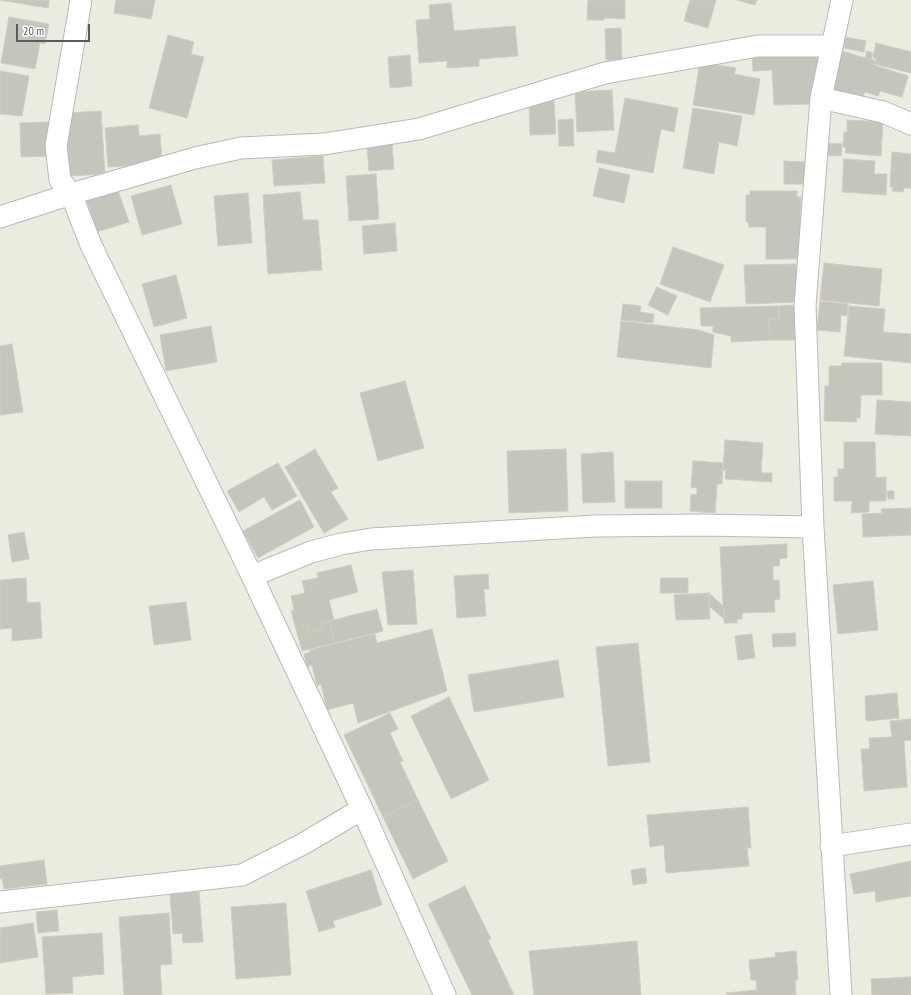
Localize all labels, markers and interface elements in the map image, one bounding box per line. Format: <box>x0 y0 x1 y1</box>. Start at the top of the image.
scale bar <box>18 16 92 42</box>
text: 20 m <box>23 23 44 38</box>

